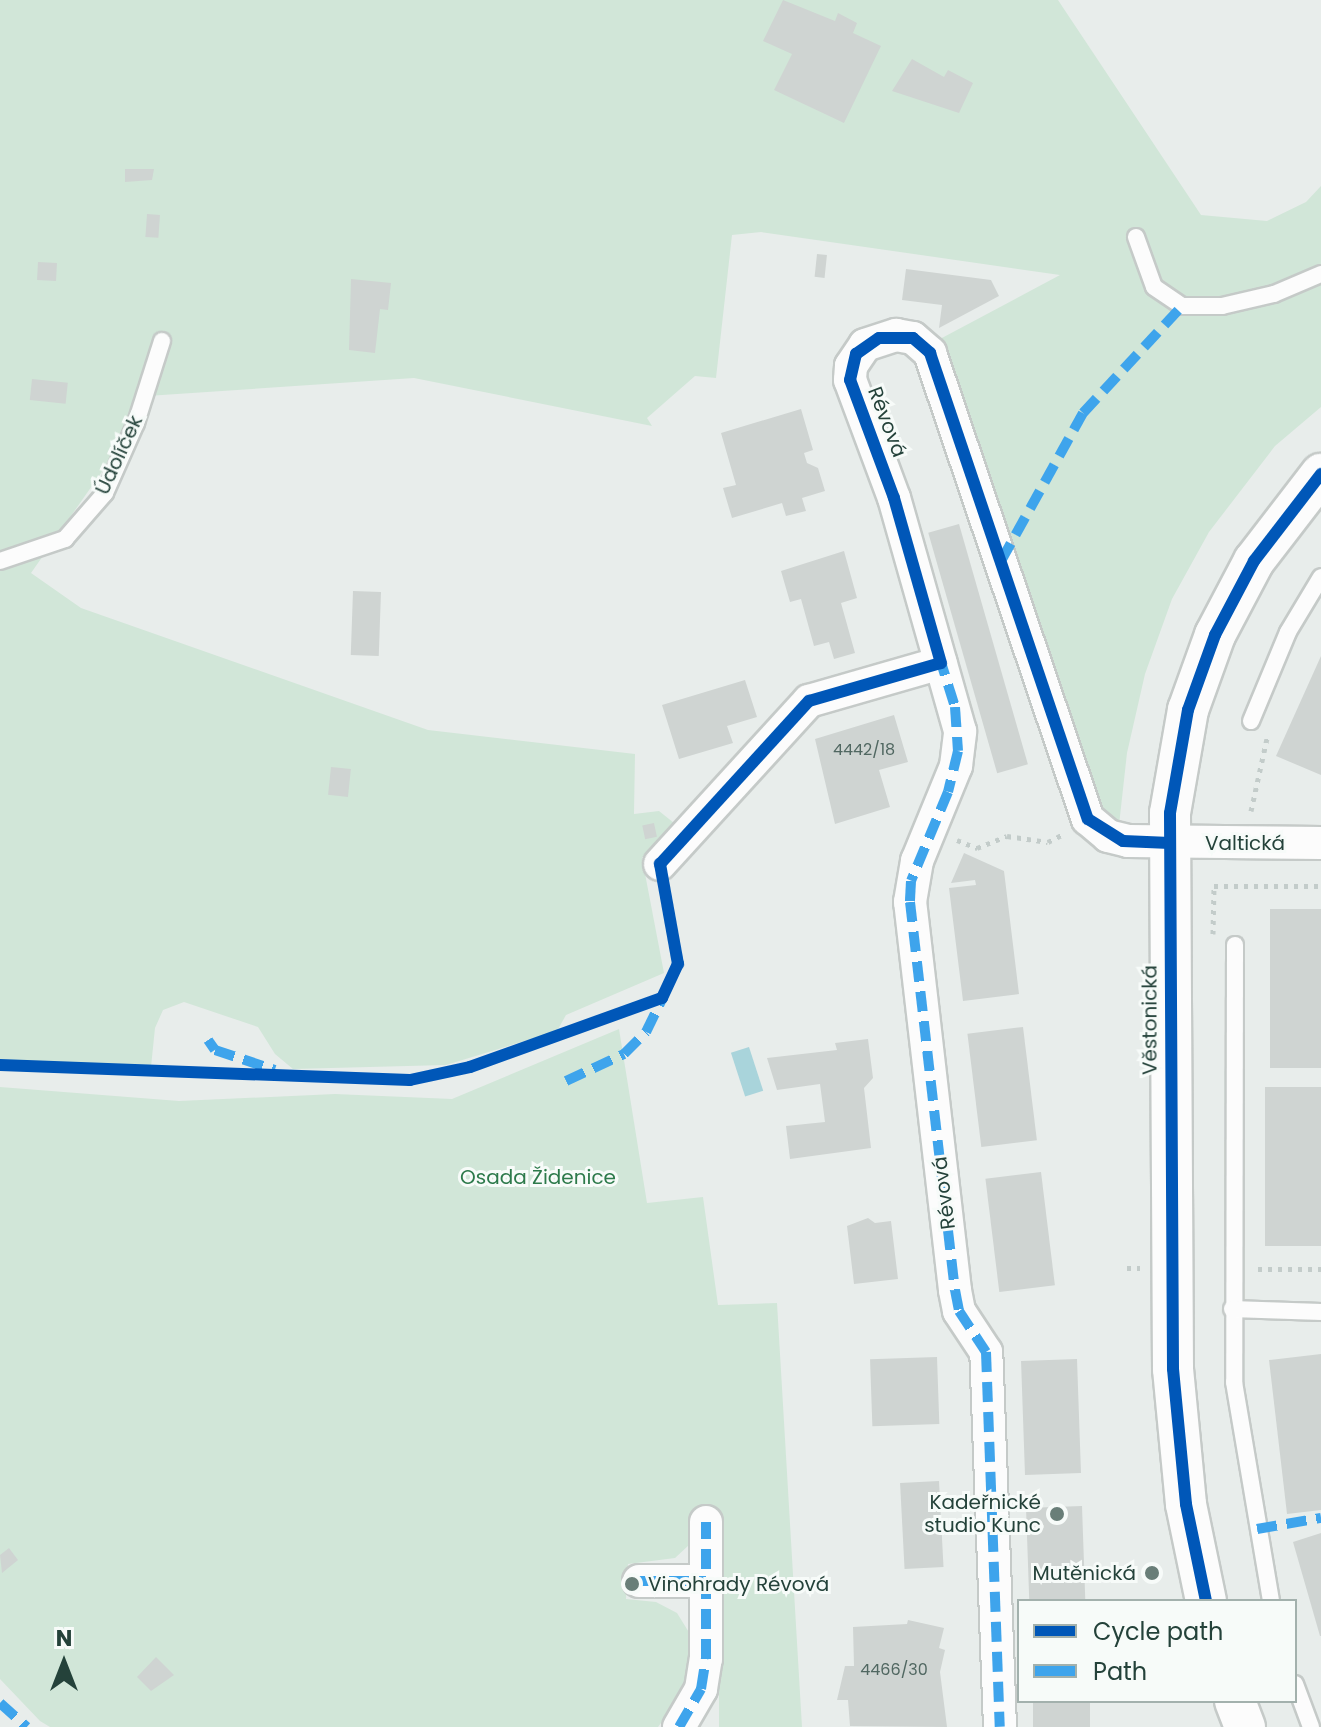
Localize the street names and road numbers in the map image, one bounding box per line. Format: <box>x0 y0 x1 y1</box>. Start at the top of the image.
street label: Révová <box>863 383 911 461</box>
street label: Údolíček <box>90 412 148 498</box>
street label: Valtická <box>1205 831 1285 855</box>
street label: Věstonická <box>1138 965 1162 1075</box>
street label: Révová <box>928 1155 960 1231</box>

